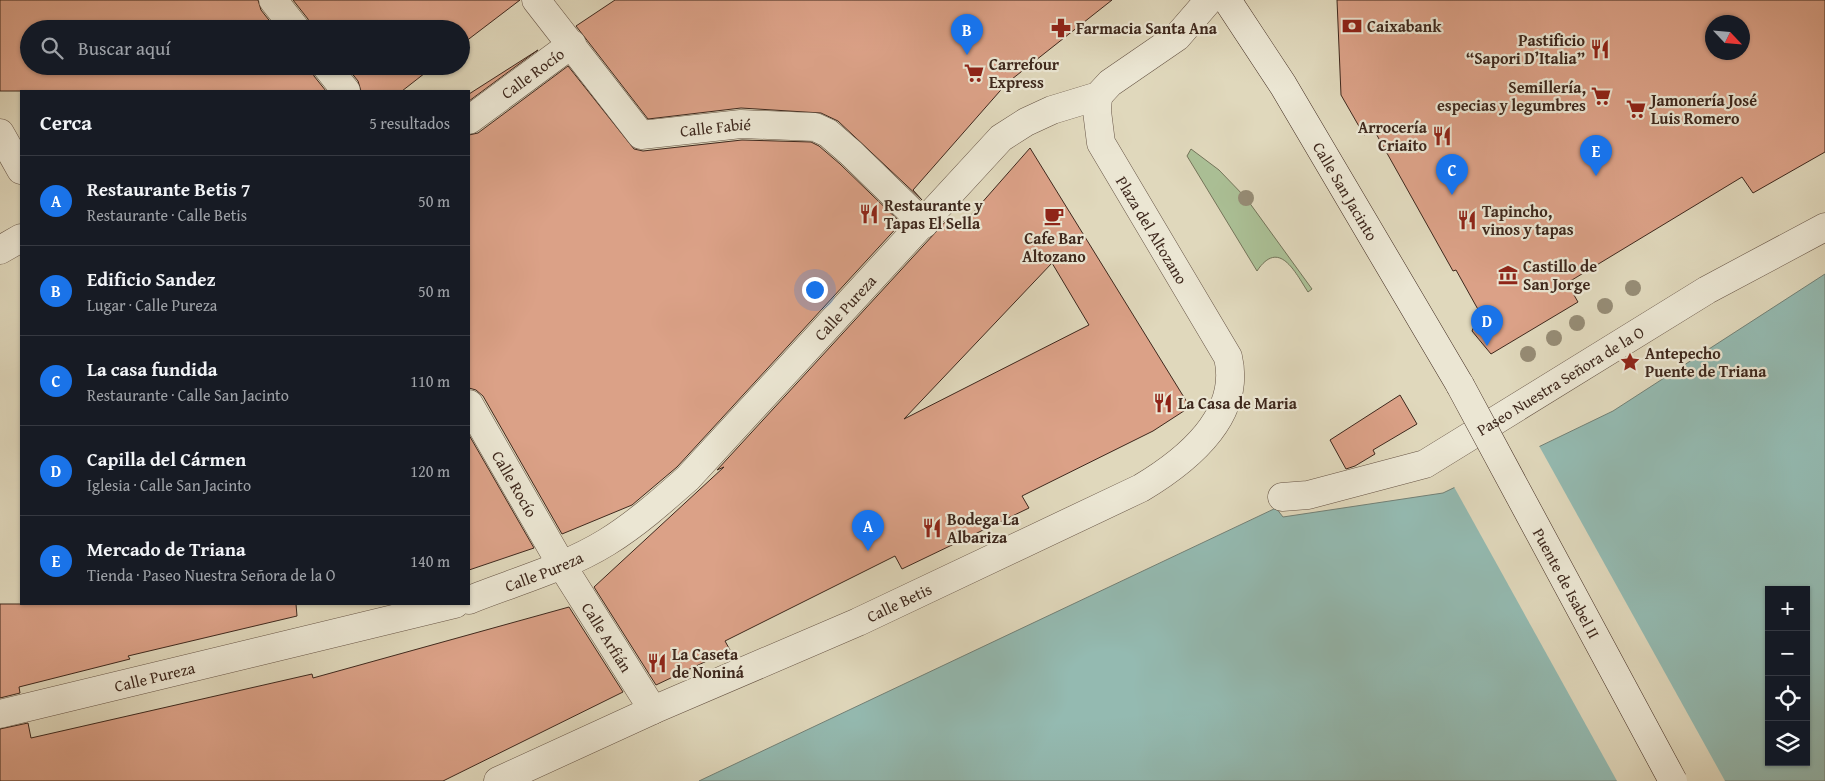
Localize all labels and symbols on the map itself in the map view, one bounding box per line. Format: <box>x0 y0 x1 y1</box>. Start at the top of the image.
pin: B <box>951 14 983 55</box>
place label: Caixabank <box>1367 14 1442 38</box>
bank icon: Caixabank <box>1341 15 1363 37</box>
north arrow <box>1705 15 1750 60</box>
place label: Farmacia Santa Ana <box>1076 16 1218 40</box>
pharmacy icon: Farmacia Santa Ana <box>1050 17 1072 39</box>
place label: Pastificio “Sapori D’Italia” <box>1466 28 1585 70</box>
restaurant icon: Pastificio “Sapori D’Italia” <box>1589 38 1611 60</box>
street label: Calle Rocío <box>496 42 569 105</box>
place label: Carrefour Express <box>989 52 1060 94</box>
supermarket icon: Carrefour Express <box>963 62 985 84</box>
place label: Semillería, especias y legumbres <box>1437 75 1586 117</box>
supermarket icon: Semillería, especias y legumbres <box>1590 85 1612 107</box>
place label: Jamonería José Luis Romero <box>1648 88 1757 130</box>
supermarket icon: Jamonería José Luis Romero <box>1625 98 1647 120</box>
street label: Calle Fabié <box>679 112 752 143</box>
place label: Arrocería Criaito <box>1358 115 1428 157</box>
restaurant icon: Arrocería Criaito <box>1431 125 1453 147</box>
pin: E <box>1580 135 1612 176</box>
street label: Calle San Jacinto <box>1307 137 1384 245</box>
pin: C <box>1436 154 1468 195</box>
street label: Plaza del Altozano <box>1110 171 1194 289</box>
place label: Restaurante y Tapas El Sella <box>884 193 983 235</box>
place label: Tapincho, vinos y tapas <box>1482 199 1574 241</box>
restaurant icon: Restaurante y Tapas El Sella <box>858 203 880 225</box>
cafe icon: Cafe Bar Altozano <box>1043 205 1065 227</box>
restaurant icon: Tapincho, vinos y tapas <box>1456 209 1478 231</box>
place label: Cafe Bar Altozano <box>1022 226 1086 268</box>
place label: Castillo de San Jorge <box>1523 254 1597 296</box>
museum icon: Castillo de San Jorge <box>1497 264 1519 286</box>
street label: Calle Pureza <box>808 269 882 346</box>
your location <box>802 277 828 303</box>
pin: D <box>1471 305 1503 346</box>
street label: Paseo Nuestra Señora de la O <box>1472 320 1649 441</box>
place label: Antepecho Puente de Triana <box>1645 341 1767 383</box>
place icon: Antepecho Puente de Triana <box>1619 351 1641 373</box>
place label: La Casa de Maria <box>1178 391 1298 415</box>
restaurant icon: La Casa de Maria <box>1152 392 1174 414</box>
street label: Calle Rocío <box>486 446 544 522</box>
place label: Bodega La Albariza <box>947 507 1020 549</box>
pin: A <box>852 510 884 551</box>
restaurant icon: Bodega La Albariza <box>921 517 943 539</box>
street label: Puente de Isabel II <box>1527 523 1606 643</box>
street label: Calle Pureza <box>501 545 587 598</box>
street label: Calle Betis <box>863 577 936 628</box>
street label: Calle Arfián <box>576 597 638 677</box>
place label: La Caseta de Noniná <box>672 642 745 684</box>
restaurant icon: La Caseta de Noniná <box>646 652 668 674</box>
street label: Calle Pureza <box>112 655 198 698</box>

